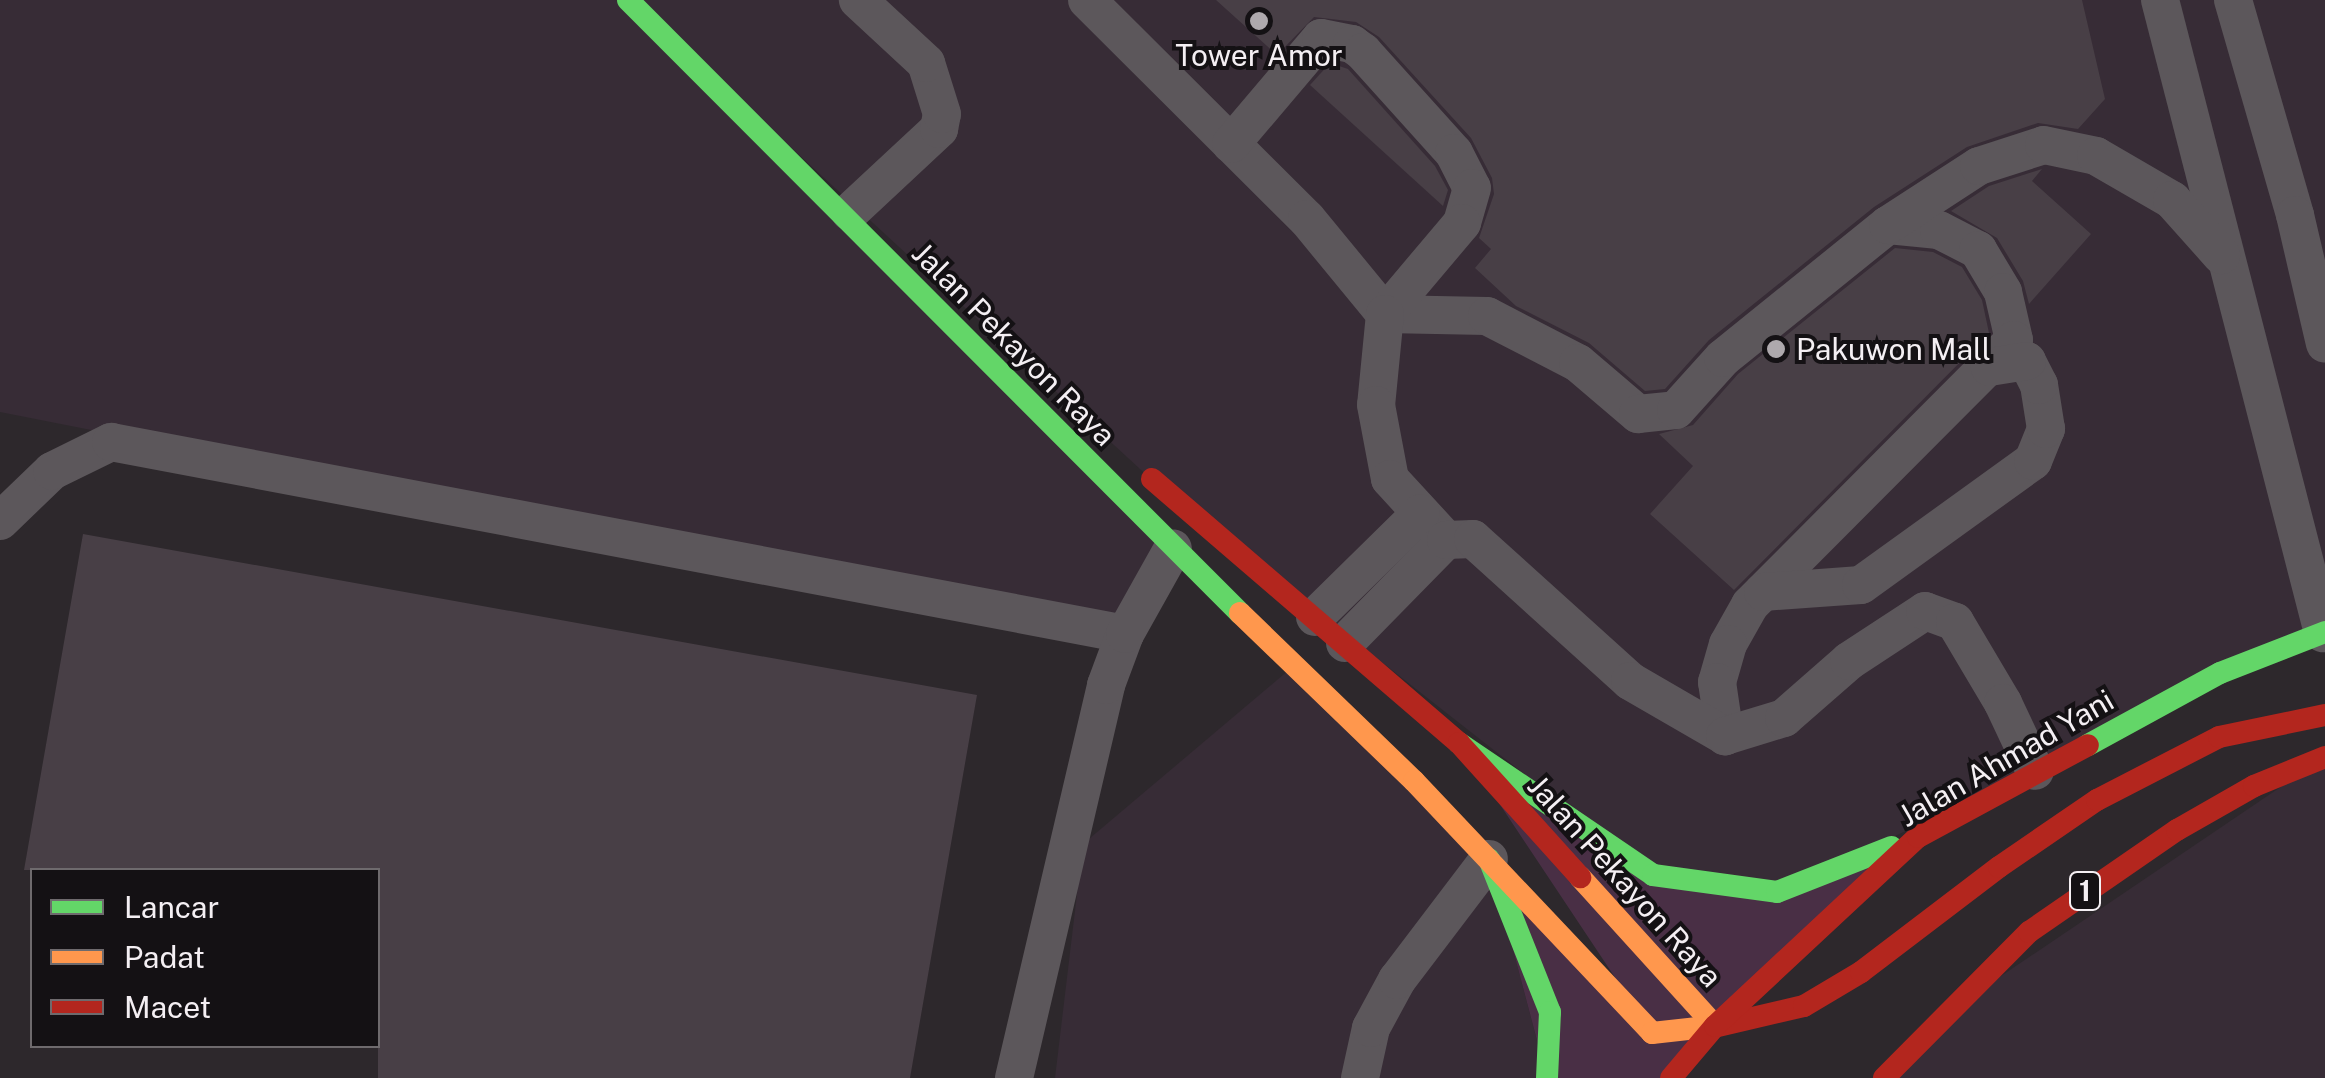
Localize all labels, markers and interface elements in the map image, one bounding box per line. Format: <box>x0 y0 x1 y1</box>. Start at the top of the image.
marker: Tower Amor <box>1248 10 1270 32</box>
place label: Tower Amor <box>1175 37 1343 73</box>
street label: Jalan Pekayon Raya <box>905 235 1123 453</box>
place label: Pakuwon Mall <box>1796 331 1991 367</box>
marker: Pakuwon Mall <box>1765 338 1787 360</box>
street label: Jalan Ahmad Yani <box>1892 682 2120 834</box>
street label: Jalan Pekayon Raya <box>1520 768 1730 994</box>
legend <box>30 868 380 1048</box>
road number: 1 <box>2068 868 2102 914</box>
text: Lancar <box>124 889 219 925</box>
text: Padat <box>124 939 205 975</box>
text: Macet <box>124 989 211 1025</box>

